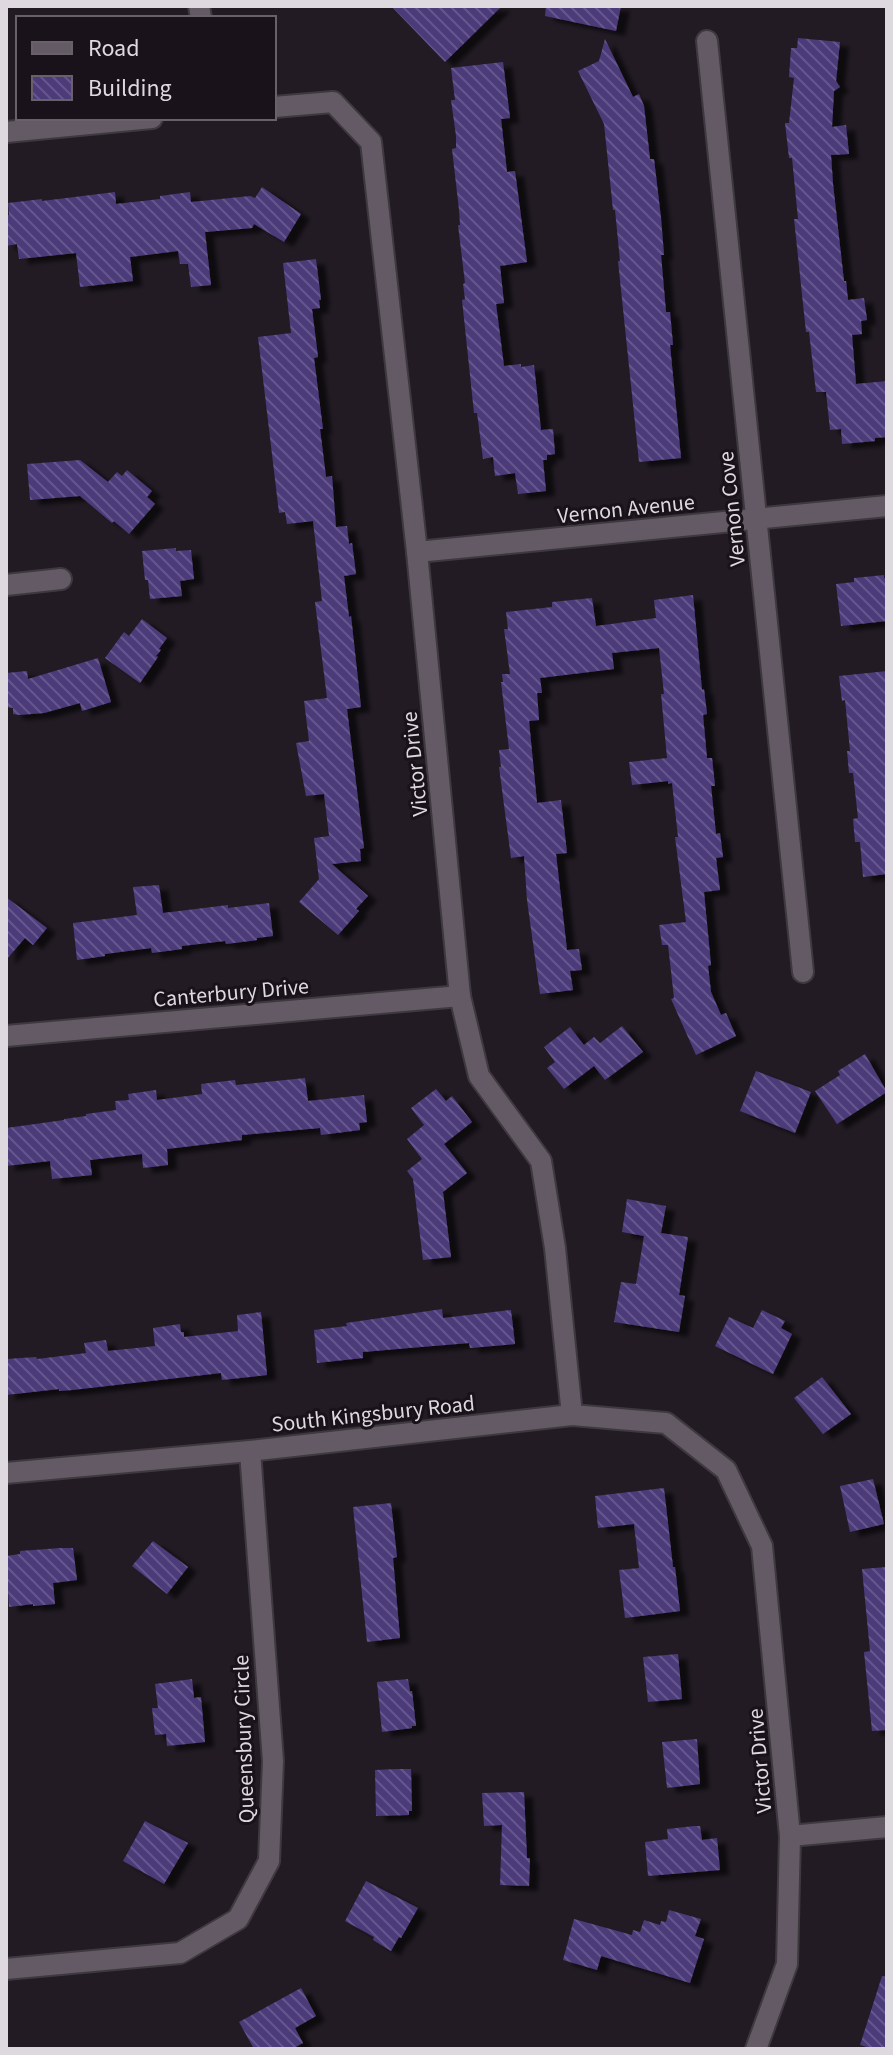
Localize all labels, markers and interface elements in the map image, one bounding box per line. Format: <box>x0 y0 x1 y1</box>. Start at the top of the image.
legend <box>16 16 276 120</box>
text: Road <box>88 31 140 66</box>
text: Building <box>88 71 172 106</box>
street label: Vernon Cove <box>710 450 754 568</box>
street label: Vernon Avenue <box>556 486 696 532</box>
street label: Victor Drive <box>394 710 436 818</box>
street label: Canterbury Drive <box>152 970 310 1016</box>
street label: South Kingsbury Road <box>270 1387 476 1441</box>
street label: Queensbury Circle <box>225 1654 263 1824</box>
street label: Victor Drive <box>739 1707 781 1815</box>

